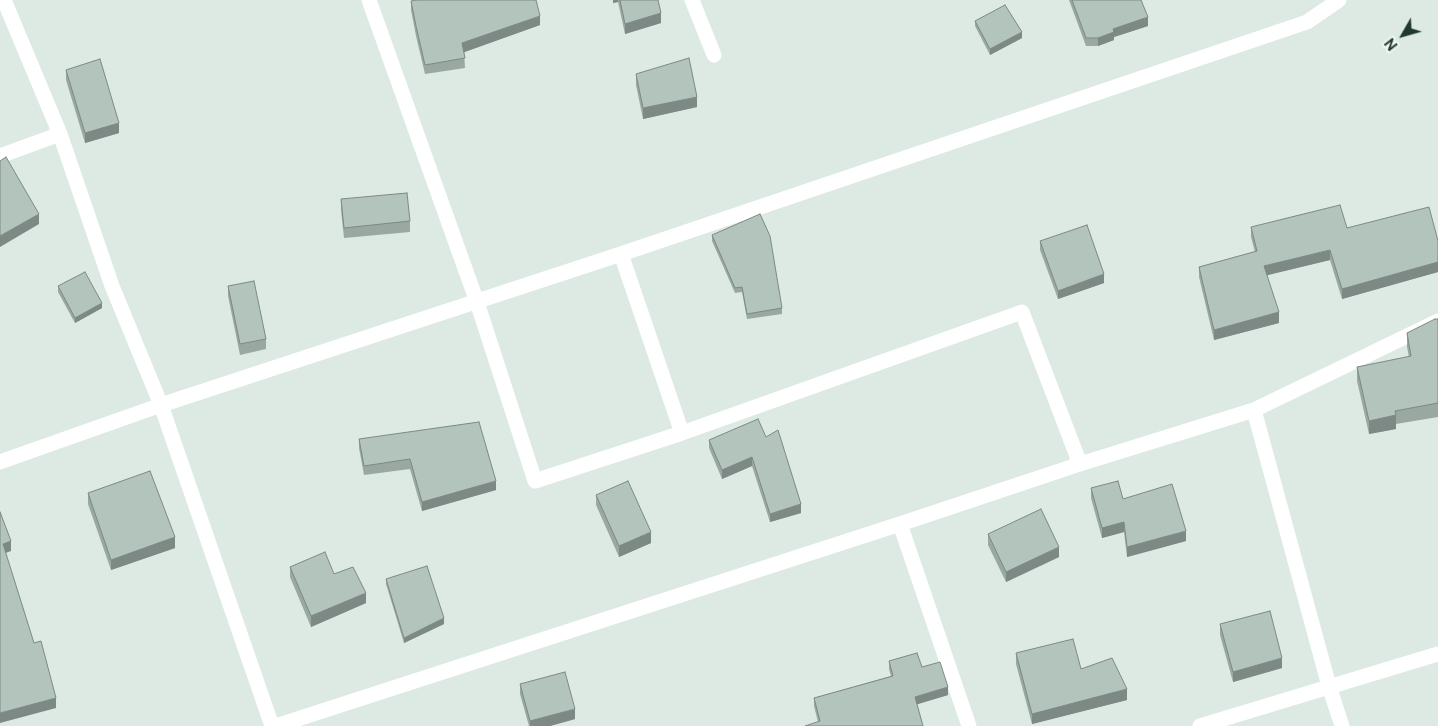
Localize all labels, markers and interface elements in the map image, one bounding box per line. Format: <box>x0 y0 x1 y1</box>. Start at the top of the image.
north arrow <box>1378 10 1428 60</box>
text: N <box>1382 35 1401 53</box>

